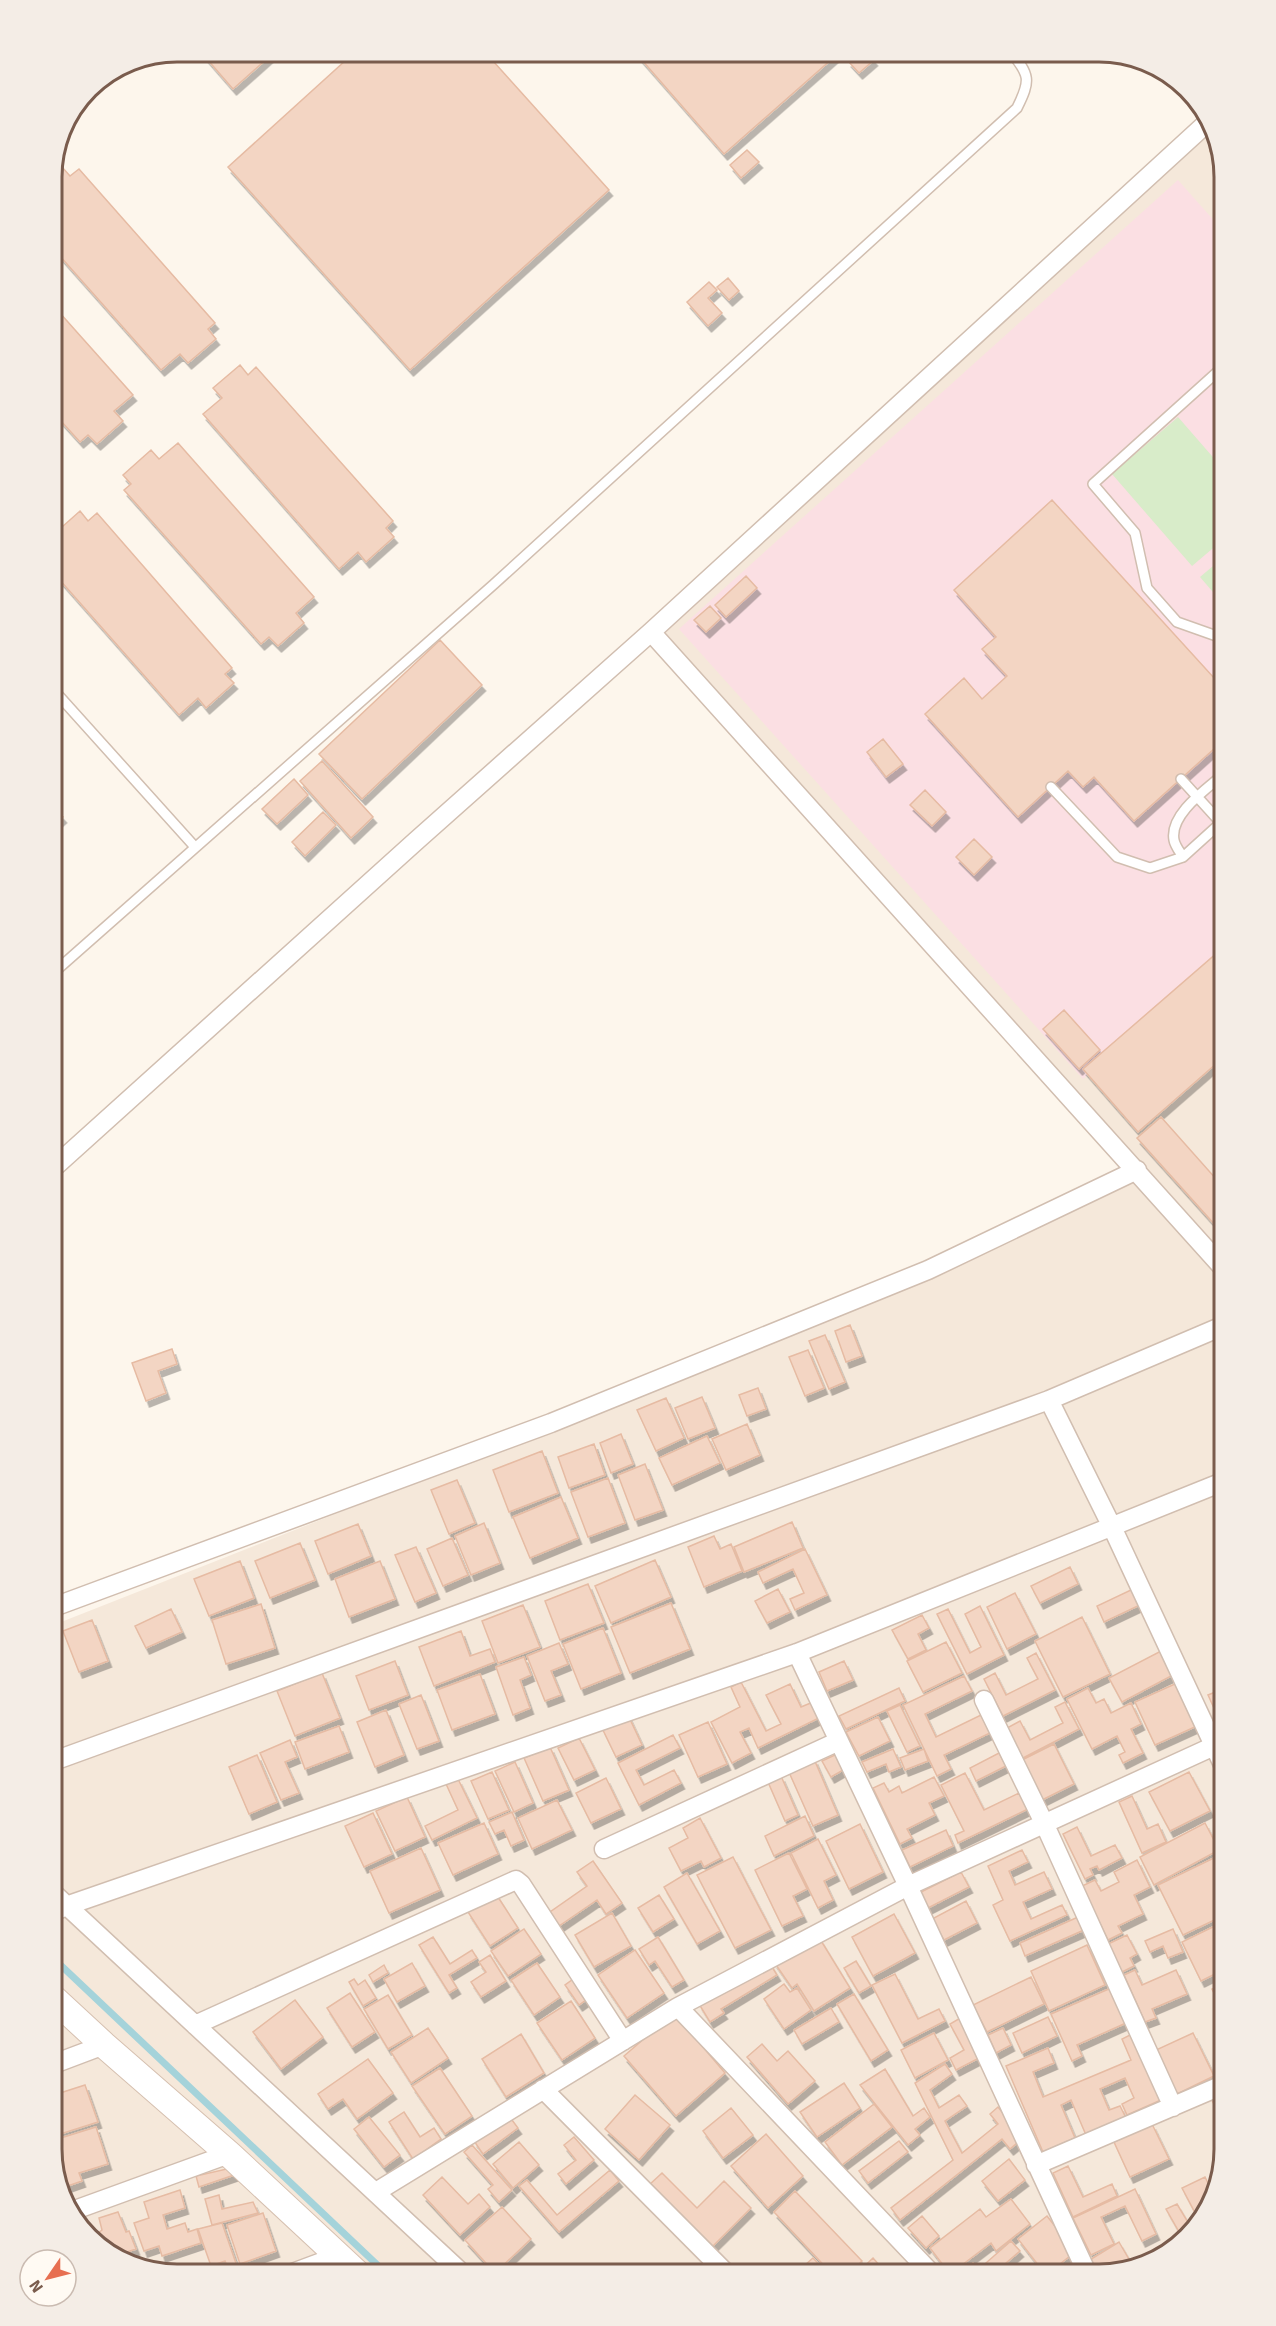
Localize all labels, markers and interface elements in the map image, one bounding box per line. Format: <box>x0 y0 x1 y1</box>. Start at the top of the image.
north arrow <box>18 2248 78 2308</box>
text: N <box>25 2276 48 2296</box>

